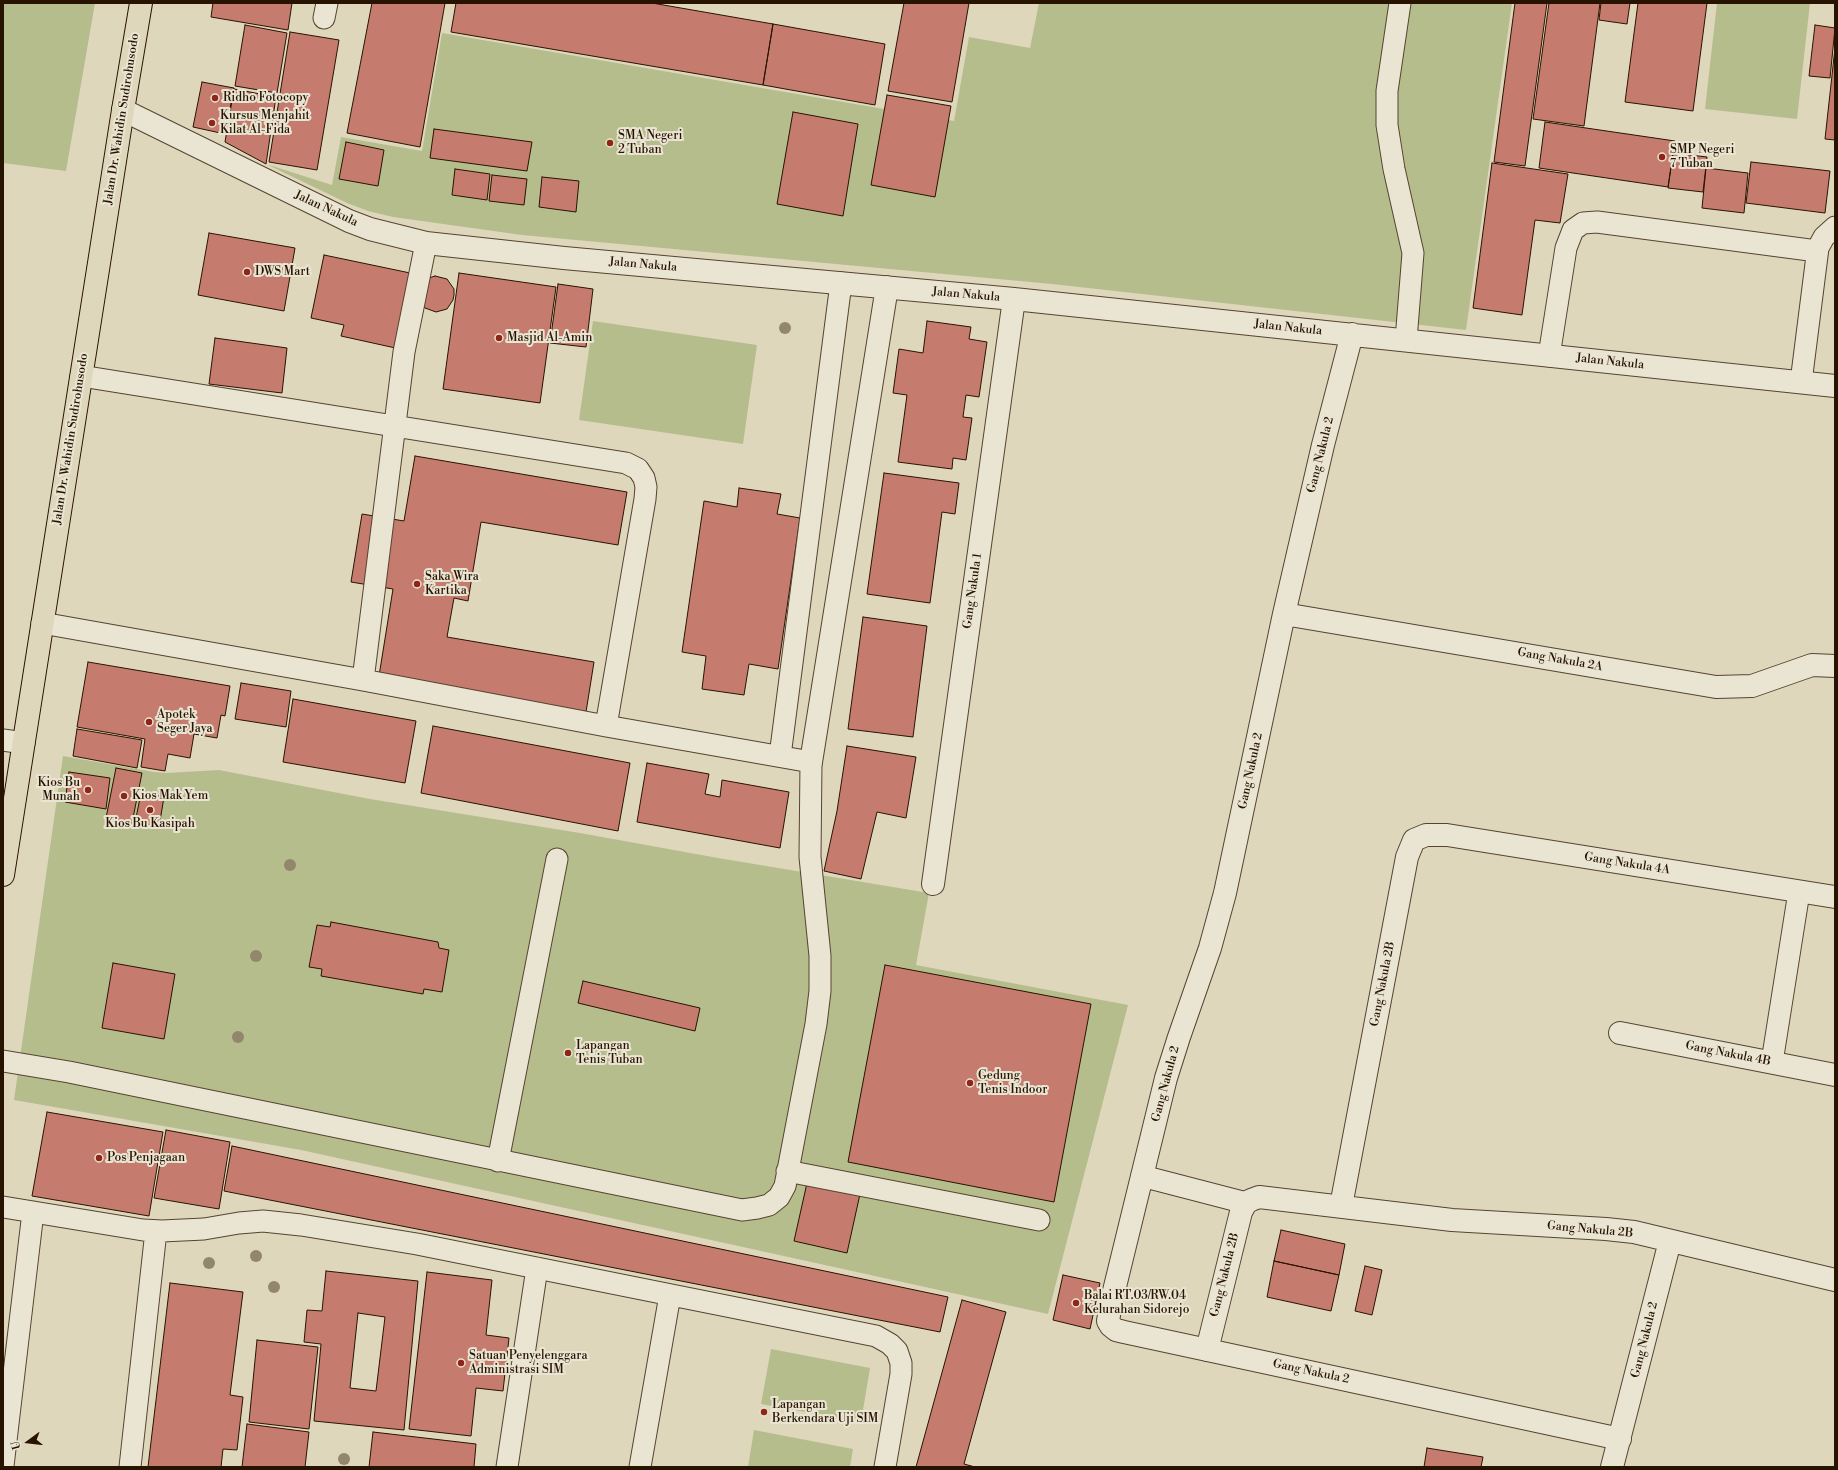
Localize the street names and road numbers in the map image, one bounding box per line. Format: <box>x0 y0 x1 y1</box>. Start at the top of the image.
street label: Jalan Dr. Wahidin Sudirohusodo <box>101 32 143 206</box>
street label: Jalan Nakula <box>292 188 360 230</box>
street label: Jalan Nakula <box>608 255 678 275</box>
street label: Jalan Nakula <box>931 285 1001 305</box>
street label: Jalan Nakula <box>1253 317 1323 339</box>
street label: Jalan Nakula <box>1575 351 1645 373</box>
street label: Jalan Dr. Wahidin Sudirohusodo <box>50 352 92 526</box>
street label: Gang Nakula 2 <box>1305 415 1337 495</box>
street label: Gang Nakula 1 <box>961 552 985 630</box>
street label: Gang Nakula 2A <box>1516 645 1604 675</box>
street label: Gang Nakula 2 <box>1236 731 1266 811</box>
street label: Gang Nakula 4A <box>1583 850 1671 878</box>
street label: Gang Nakula 2B <box>1368 940 1398 1028</box>
street label: Gang Nakula 4B <box>1684 1039 1772 1069</box>
street label: Gang Nakula 2 <box>1149 1044 1183 1124</box>
street label: Gang Nakula 2B <box>1546 1219 1634 1241</box>
street label: Gang Nakula 2B <box>1208 1231 1242 1319</box>
street label: Gang Nakula 2 <box>1629 1300 1661 1380</box>
street label: Gang Nakula 2 <box>1271 1357 1351 1387</box>

